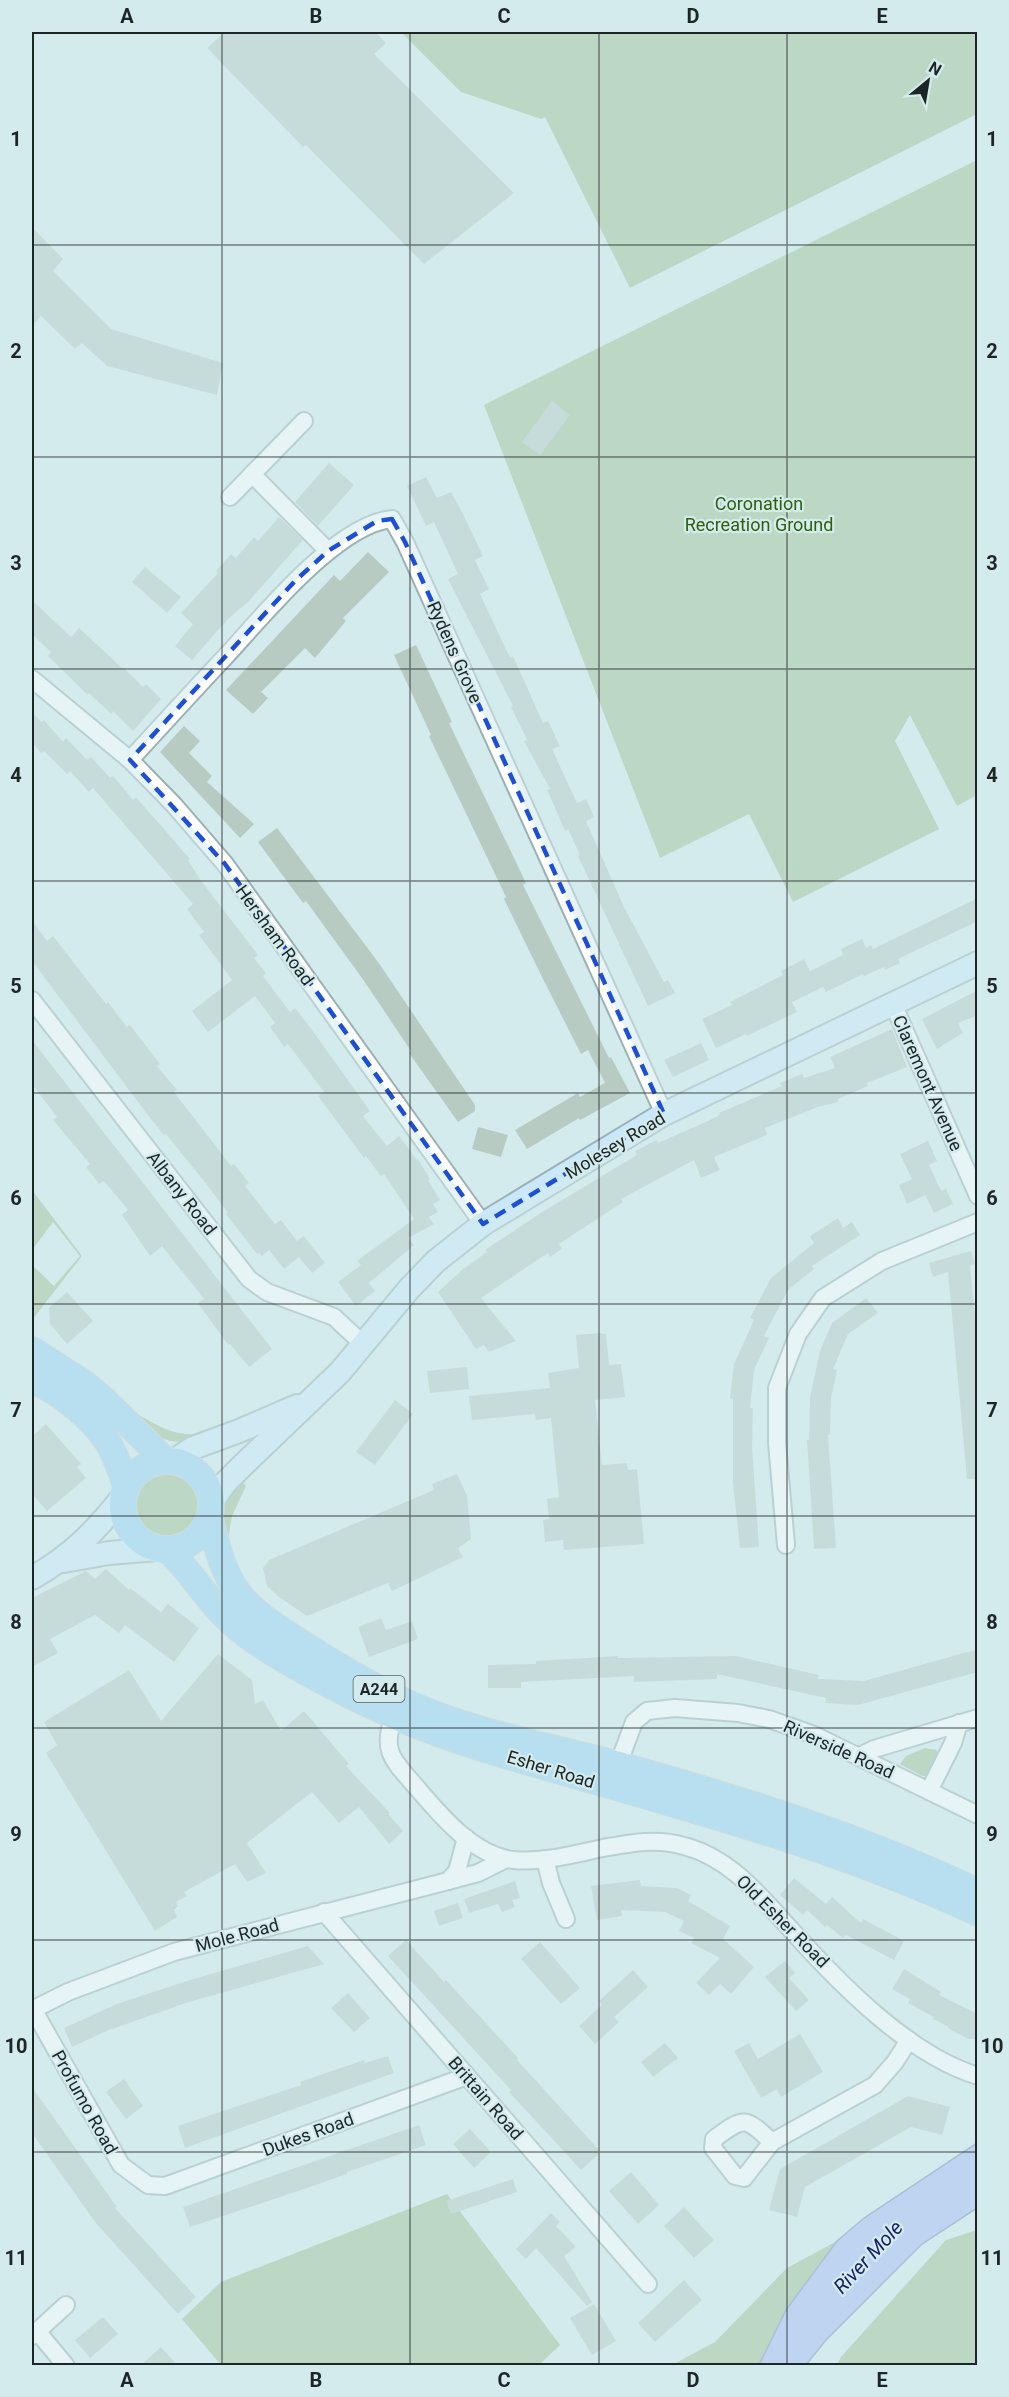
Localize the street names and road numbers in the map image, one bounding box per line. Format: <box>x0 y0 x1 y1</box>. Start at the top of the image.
street label: Rydens Grove <box>423 598 487 706</box>
street label: Hersham Road <box>232 881 318 989</box>
street label: Claremont Avenue <box>889 1012 967 1154</box>
street label: Molesey Road <box>561 1107 669 1183</box>
street label: Albany Road <box>143 1147 221 1239</box>
road number: A244 <box>354 1676 404 1702</box>
street label: Riverside Road <box>780 1715 898 1783</box>
street label: Esher Road <box>504 1746 598 1792</box>
street label: Old Esher Road <box>732 1870 834 1972</box>
street label: Mole Road <box>193 1914 281 1956</box>
street label: Profumo Road <box>48 2046 122 2158</box>
street label: Brittain Road <box>444 2052 528 2144</box>
street label: Dukes Road <box>260 2108 356 2160</box>

